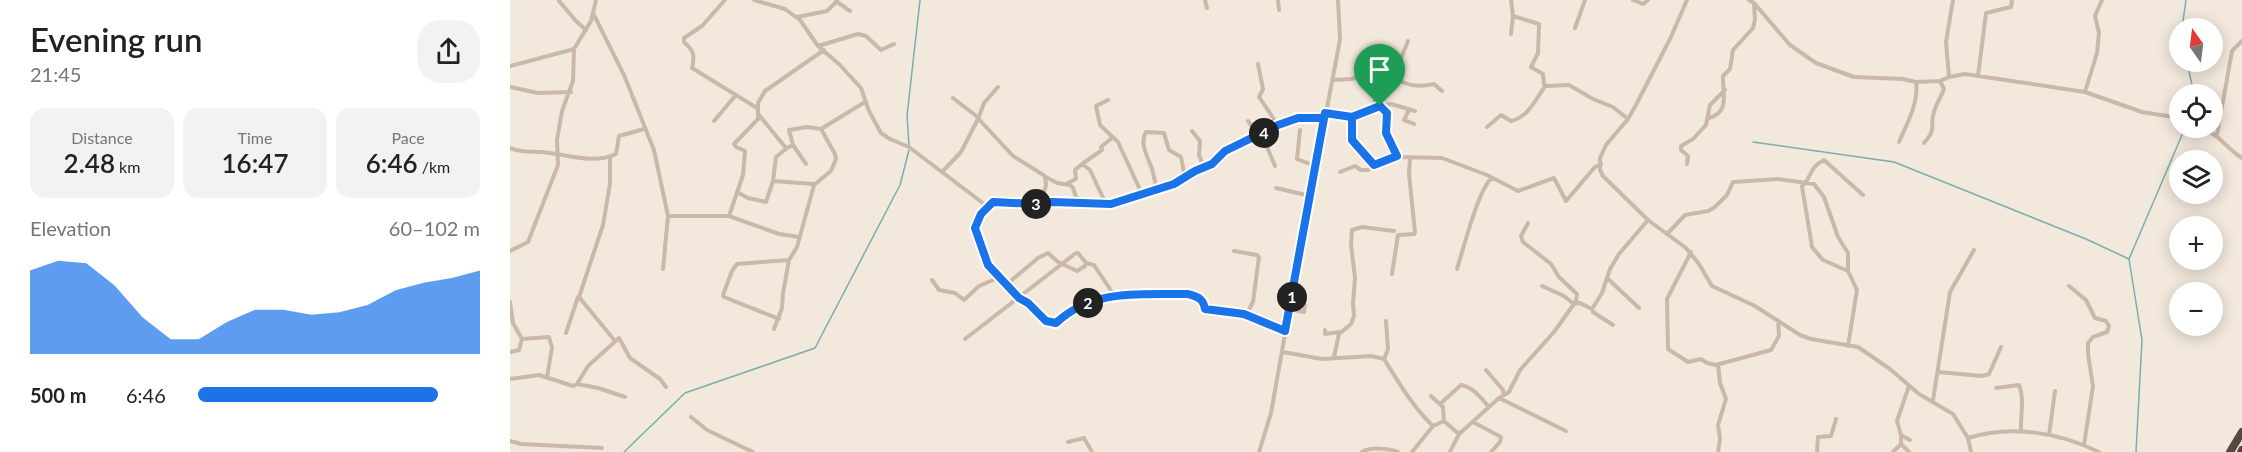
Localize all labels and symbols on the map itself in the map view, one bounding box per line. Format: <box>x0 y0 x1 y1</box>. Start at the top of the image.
north arrow <box>2169 18 2223 72</box>
pin <box>1354 44 1405 106</box>
pin: 4 <box>1249 118 1279 148</box>
pin: 3 <box>1021 189 1051 219</box>
pin: 1 <box>1277 282 1307 312</box>
pin: 2 <box>1073 288 1103 318</box>

